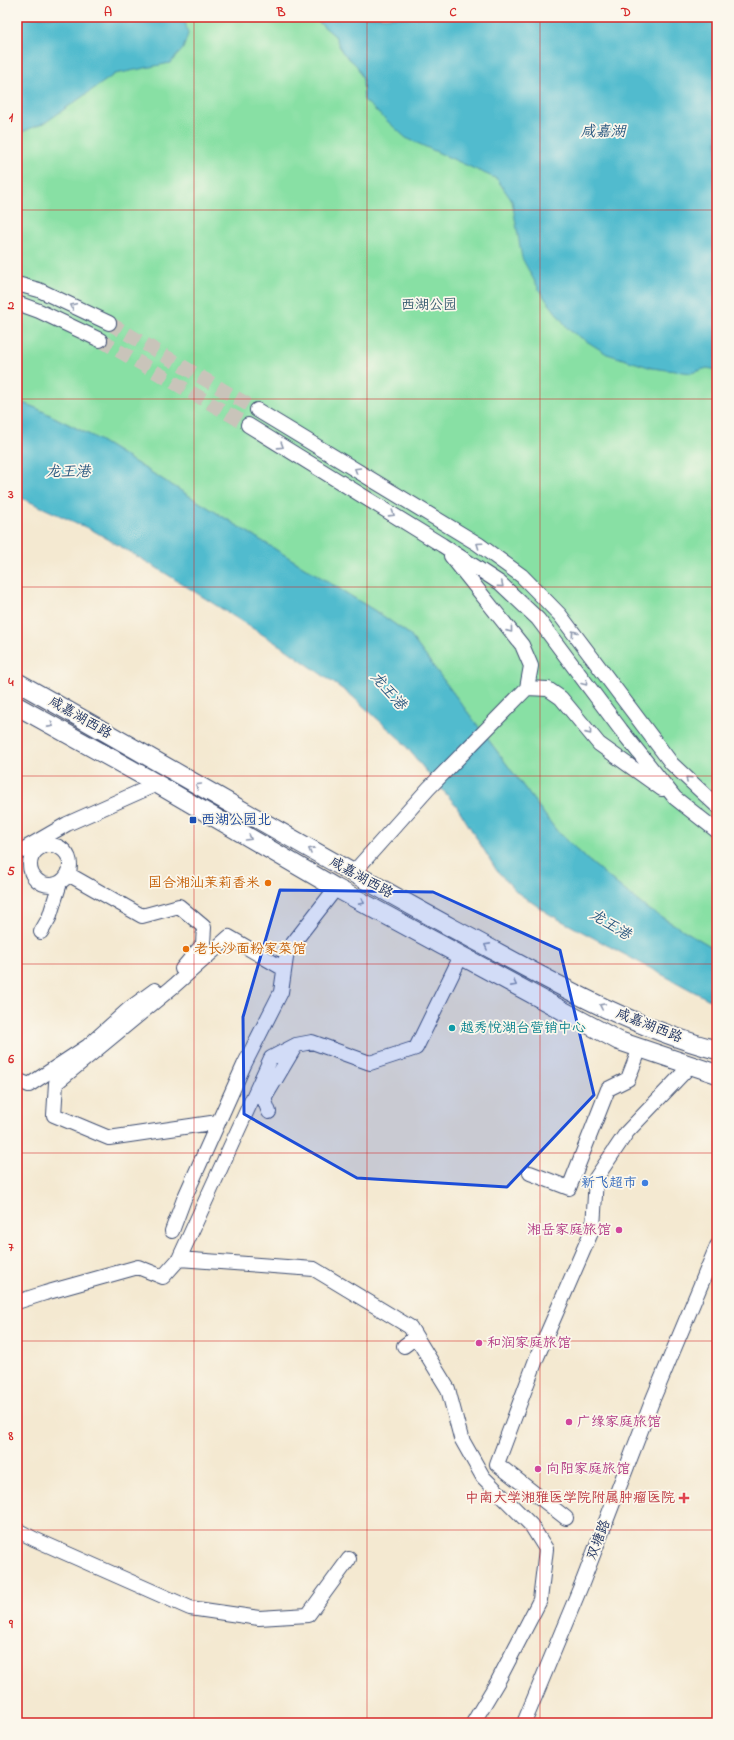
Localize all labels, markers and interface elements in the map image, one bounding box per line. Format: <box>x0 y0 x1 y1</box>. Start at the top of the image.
text: A <box>104 3 112 22</box>
text: B <box>276 3 286 22</box>
text: C <box>449 3 457 22</box>
text: D <box>620 3 631 22</box>
text: 1 <box>9 108 14 127</box>
water label: 咸嘉湖 <box>580 121 627 143</box>
park label: 西湖公园 <box>401 295 457 316</box>
text: 2 <box>7 296 15 315</box>
one-way arrow <box>70 303 78 311</box>
one-way arrow <box>277 441 284 448</box>
water label: 龙王港 <box>45 461 92 483</box>
one-way arrow <box>354 468 361 475</box>
text: 3 <box>7 485 14 504</box>
one-way arrow <box>388 510 395 517</box>
one-way arrow <box>477 543 484 550</box>
one-way arrow <box>496 580 504 587</box>
one-way arrow <box>505 625 512 632</box>
one-way arrow <box>571 630 579 637</box>
water label: 龙王港 <box>365 667 412 717</box>
text: 4 <box>7 673 14 692</box>
one-way arrow <box>581 679 588 686</box>
street label: 咸嘉湖西路 <box>44 691 116 745</box>
one-way arrow <box>47 720 54 728</box>
one-way arrow <box>584 728 591 735</box>
one-way arrow <box>685 777 693 784</box>
one-way arrow <box>195 784 203 791</box>
place label: 西湖公园北 <box>201 810 271 831</box>
marker: 西湖公园北 <box>188 815 198 825</box>
one-way arrow <box>245 833 253 840</box>
one-way arrow <box>308 848 316 855</box>
street label: 咸嘉湖西路 <box>325 852 397 904</box>
text: 5 <box>7 862 15 881</box>
place label: 国合湘汕茉莉香米 <box>148 873 260 894</box>
marker: 国合湘汕茉莉香米 <box>263 878 273 888</box>
one-way arrow <box>358 897 366 905</box>
water label: 龙王港 <box>585 904 637 947</box>
place label: 老长沙面粉家菜馆 <box>194 939 306 960</box>
marker: 老长沙面粉家菜馆 <box>181 944 191 954</box>
one-way arrow <box>484 944 491 951</box>
one-way arrow <box>509 979 517 987</box>
one-way arrow <box>599 1003 606 1011</box>
street label: 咸嘉湖西路 <box>613 1003 685 1049</box>
place label: 越秀悦湖台营销中心 <box>460 1018 586 1039</box>
marker: 越秀悦湖台营销中心 <box>447 1023 457 1033</box>
text: 6 <box>7 1050 14 1069</box>
place label: 新飞超市 <box>581 1173 637 1194</box>
marker: 新飞超市 <box>640 1178 650 1188</box>
place label: 湘岳家庭旅馆 <box>527 1220 611 1241</box>
marker: 湘岳家庭旅馆 <box>614 1225 624 1235</box>
text: 7 <box>8 1238 14 1257</box>
place label: 和润家庭旅馆 <box>487 1333 571 1354</box>
marker: 和润家庭旅馆 <box>474 1338 484 1348</box>
place label: 广缘家庭旅馆 <box>577 1412 661 1433</box>
marker: 广缘家庭旅馆 <box>564 1417 574 1427</box>
text: 8 <box>8 1427 14 1446</box>
place label: 向阳家庭旅馆 <box>546 1459 630 1480</box>
marker: 向阳家庭旅馆 <box>533 1464 543 1474</box>
place label: 中南大学湘雅医学院附属肿瘤医院 <box>465 1488 675 1509</box>
marker: 中南大学湘雅医学院附属肿瘤医院 <box>678 1492 690 1504</box>
street label: 双塘路 <box>582 1517 616 1563</box>
text: 9 <box>8 1615 14 1634</box>

